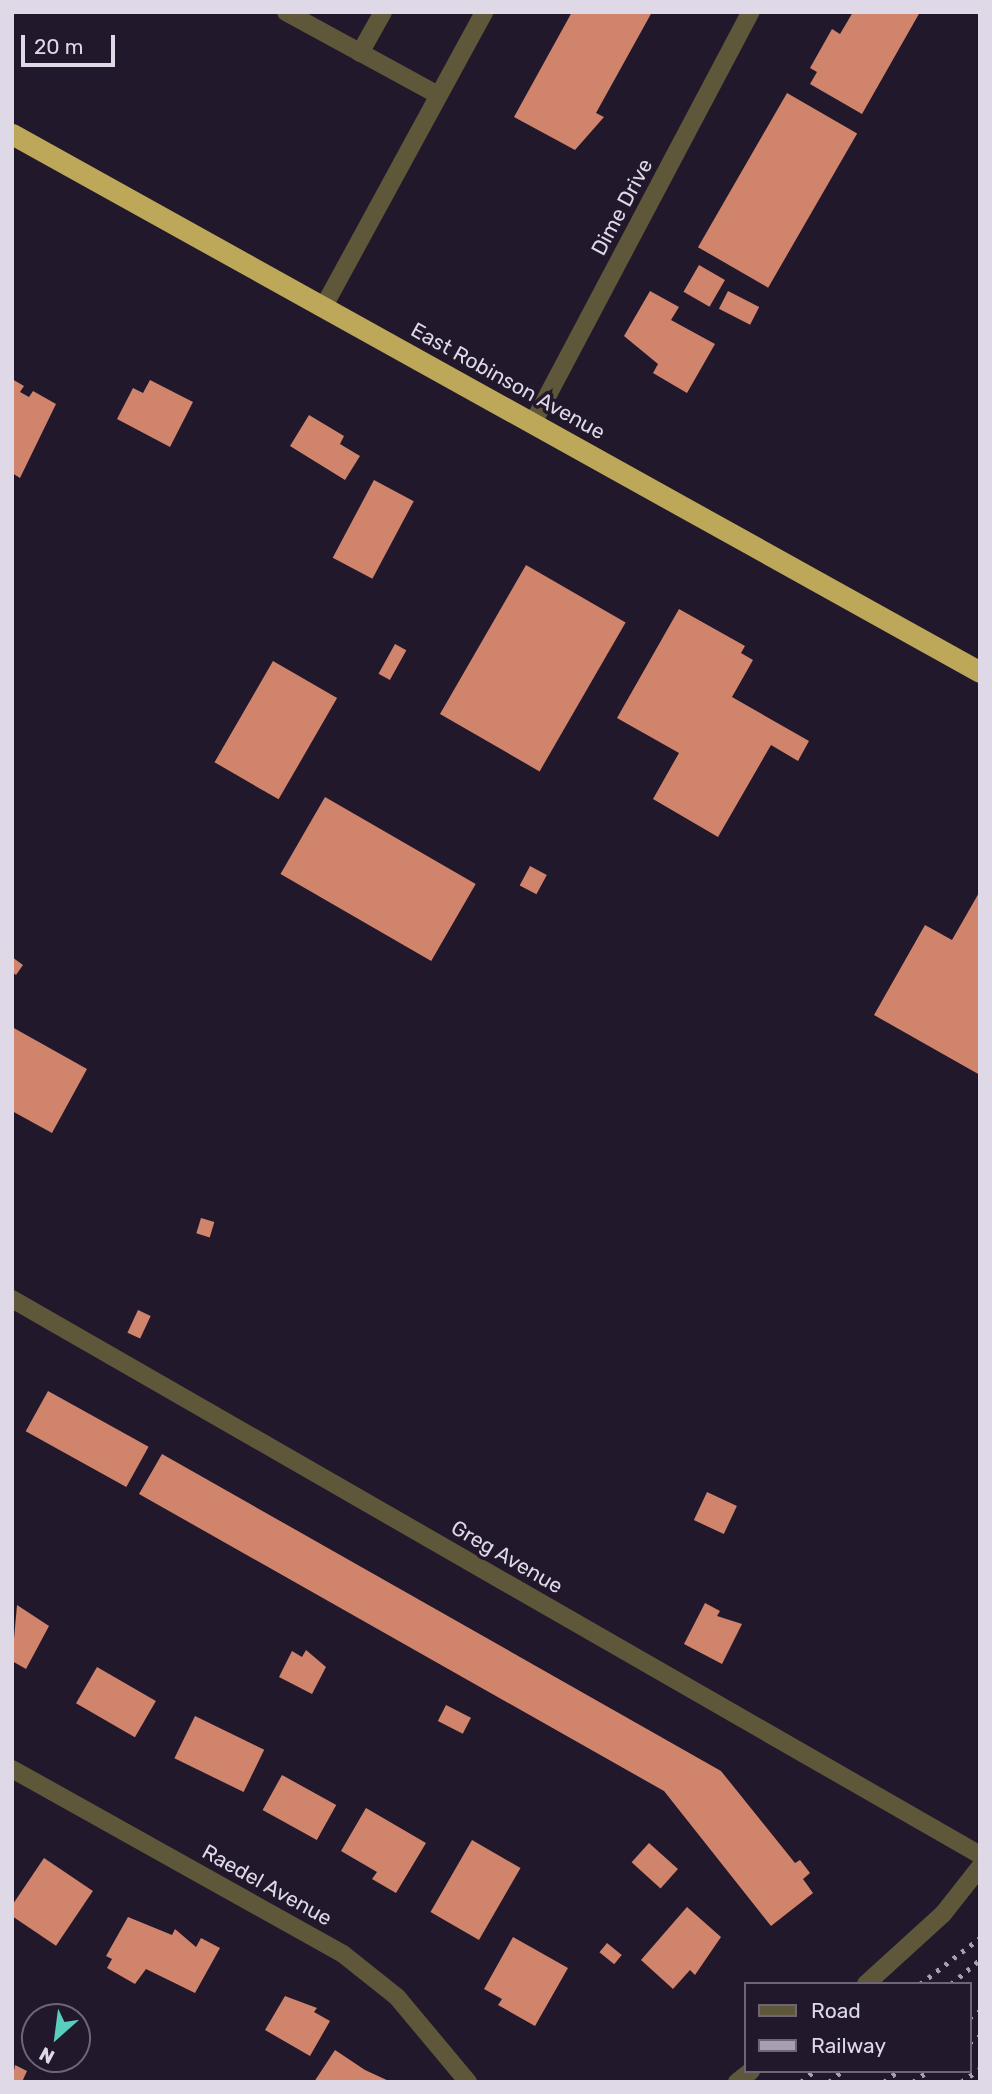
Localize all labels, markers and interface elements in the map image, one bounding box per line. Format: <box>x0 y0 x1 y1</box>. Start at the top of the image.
scale bar <box>24 21 119 65</box>
text: 20 m <box>34 34 83 59</box>
street label: Dime Drive <box>586 154 658 260</box>
street label: East Robinson Avenue <box>406 317 610 445</box>
street label: Greg Avenue <box>447 1515 567 1599</box>
street label: Raedel Avenue <box>197 1839 337 1931</box>
legend <box>744 1982 971 2073</box>
text: Road <box>811 1998 861 2023</box>
north arrow <box>21 2003 91 2073</box>
text: Railway <box>811 2033 886 2058</box>
text: N <box>35 2042 58 2069</box>

